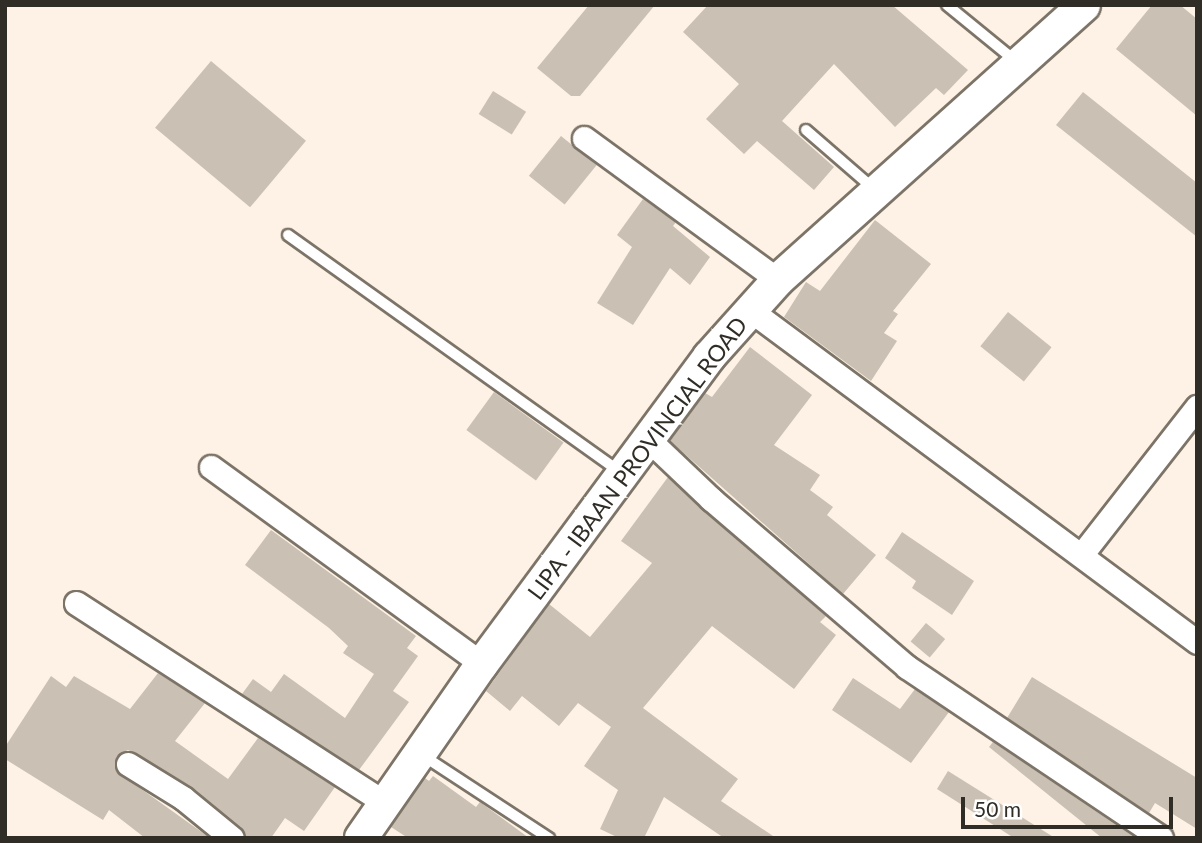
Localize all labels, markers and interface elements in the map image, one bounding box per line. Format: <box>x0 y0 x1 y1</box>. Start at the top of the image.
street label: LIPA - IBAAN PROVINCIAL ROAD <box>521 311 753 605</box>
scale bar <box>964 784 1176 828</box>
text: 50 m <box>974 796 1021 821</box>

